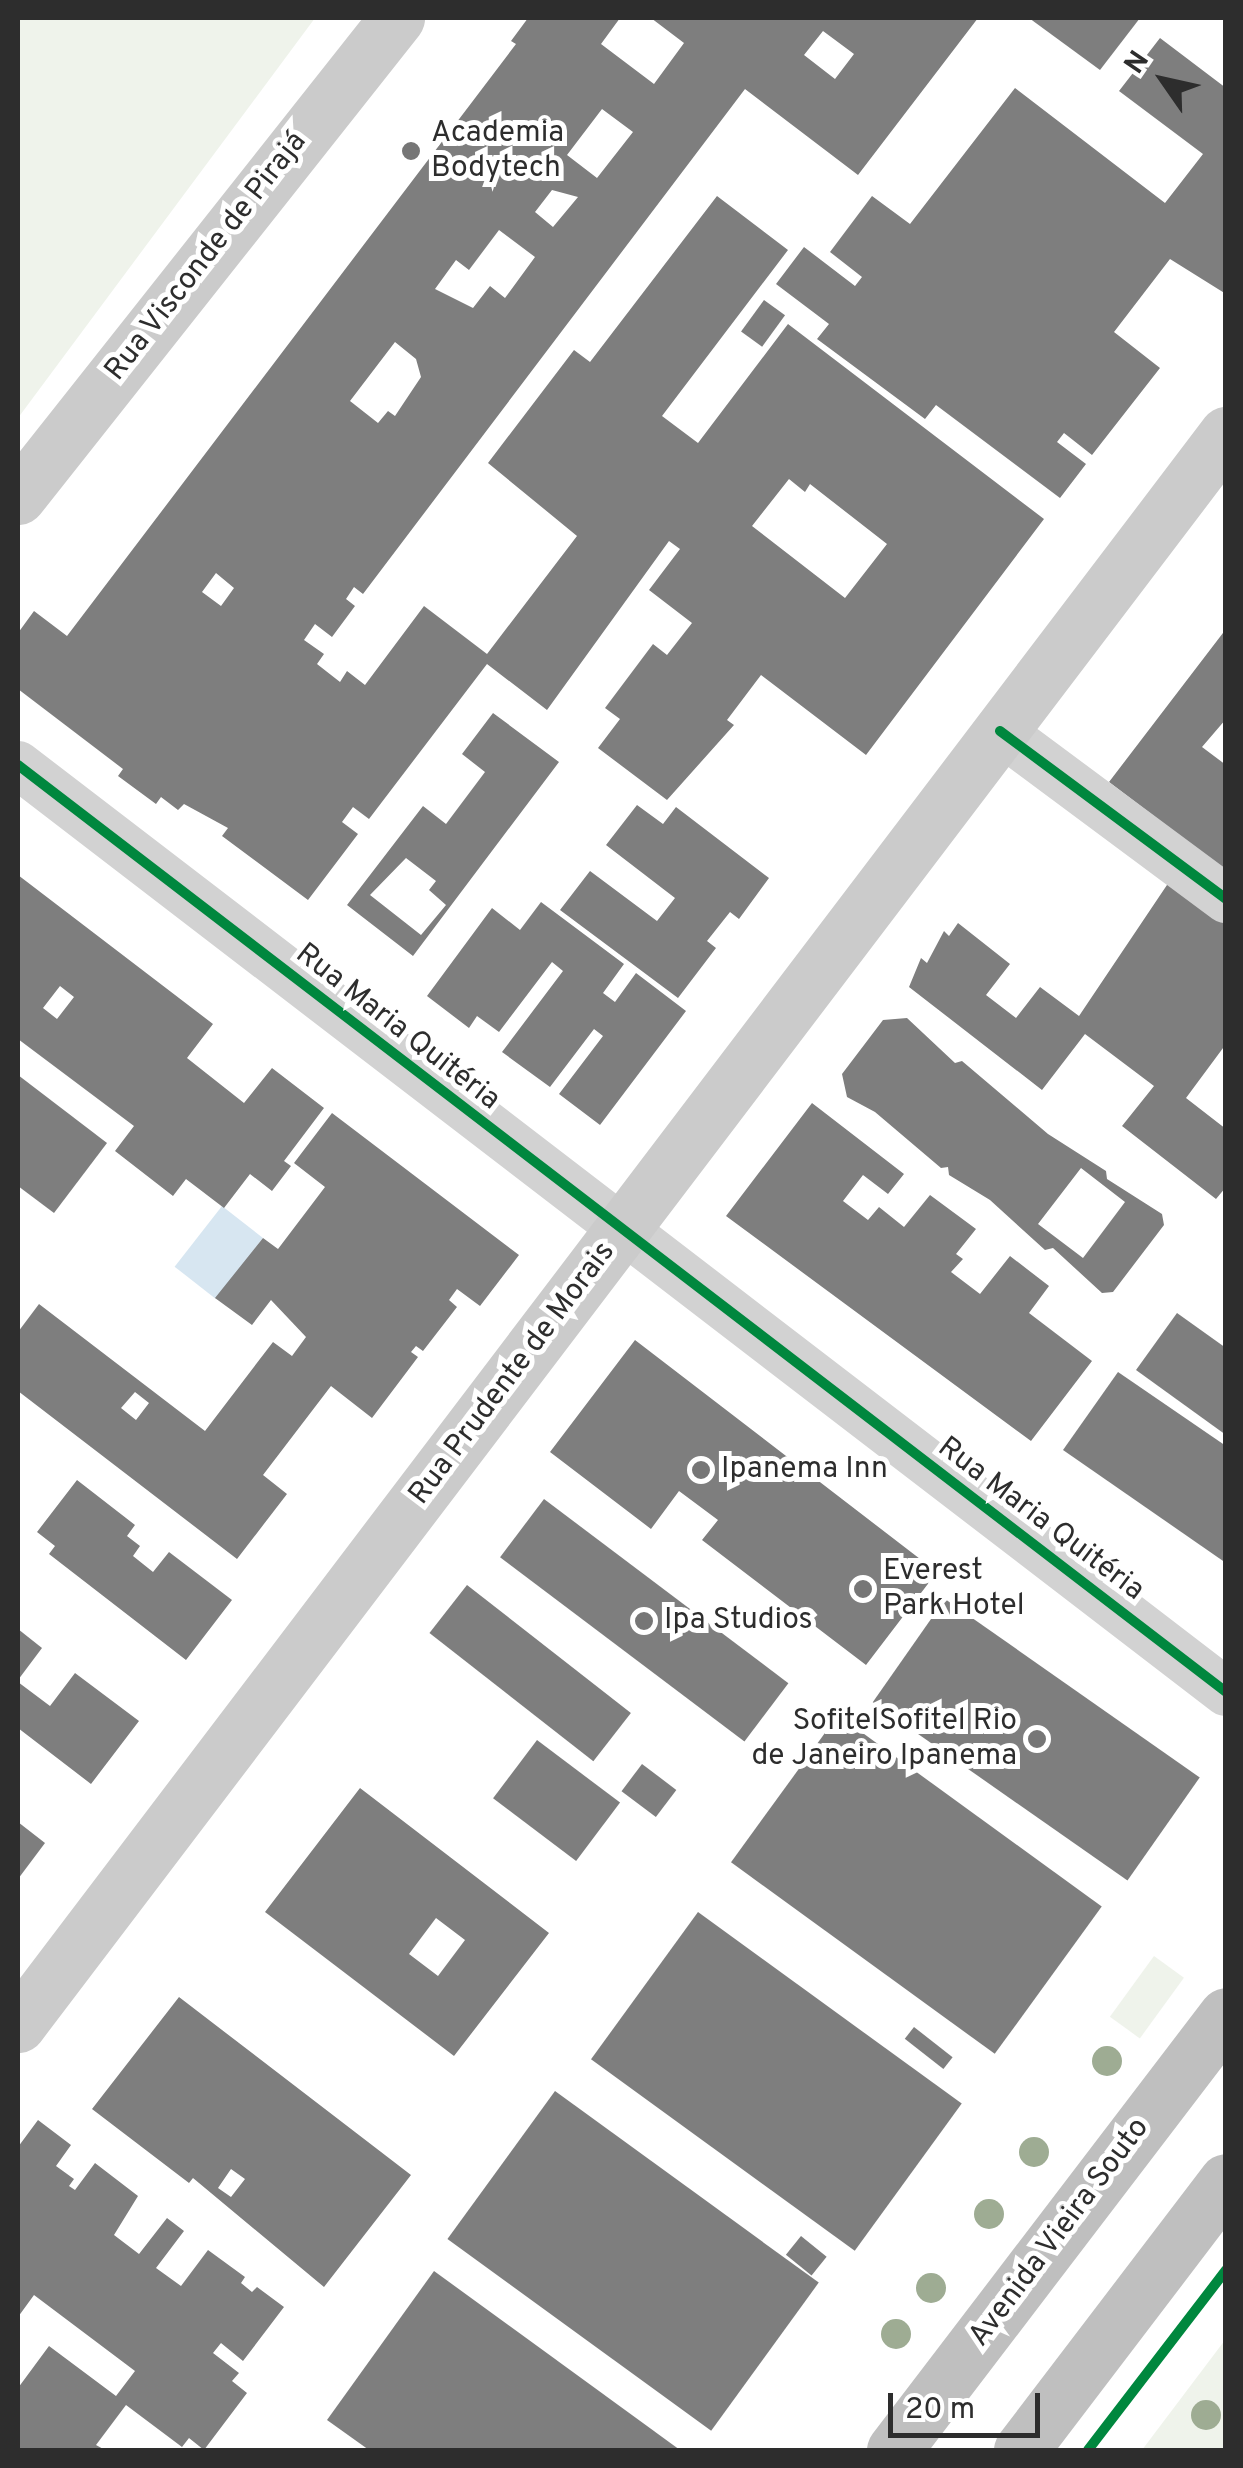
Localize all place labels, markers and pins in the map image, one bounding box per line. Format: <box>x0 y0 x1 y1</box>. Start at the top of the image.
place label: Academia Bodytech <box>431 116 564 186</box>
marker: Academia Bodytech <box>400 140 422 162</box>
place label: Ipanema Inn <box>721 1452 888 1488</box>
marker: Ipanema Inn <box>690 1459 712 1481</box>
place label: Everest Park Hotel <box>883 1554 1025 1624</box>
marker: Everest Park Hotel <box>852 1578 874 1600</box>
place label: Ipa Studios <box>664 1603 813 1639</box>
marker: Ipa Studios <box>633 1610 655 1632</box>
place label: SofitelSofitel Rio de Janeiro Ipanema <box>751 1704 1017 1774</box>
marker: SofitelSofitel Rio de Janeiro Ipanema <box>1026 1728 1048 1750</box>

